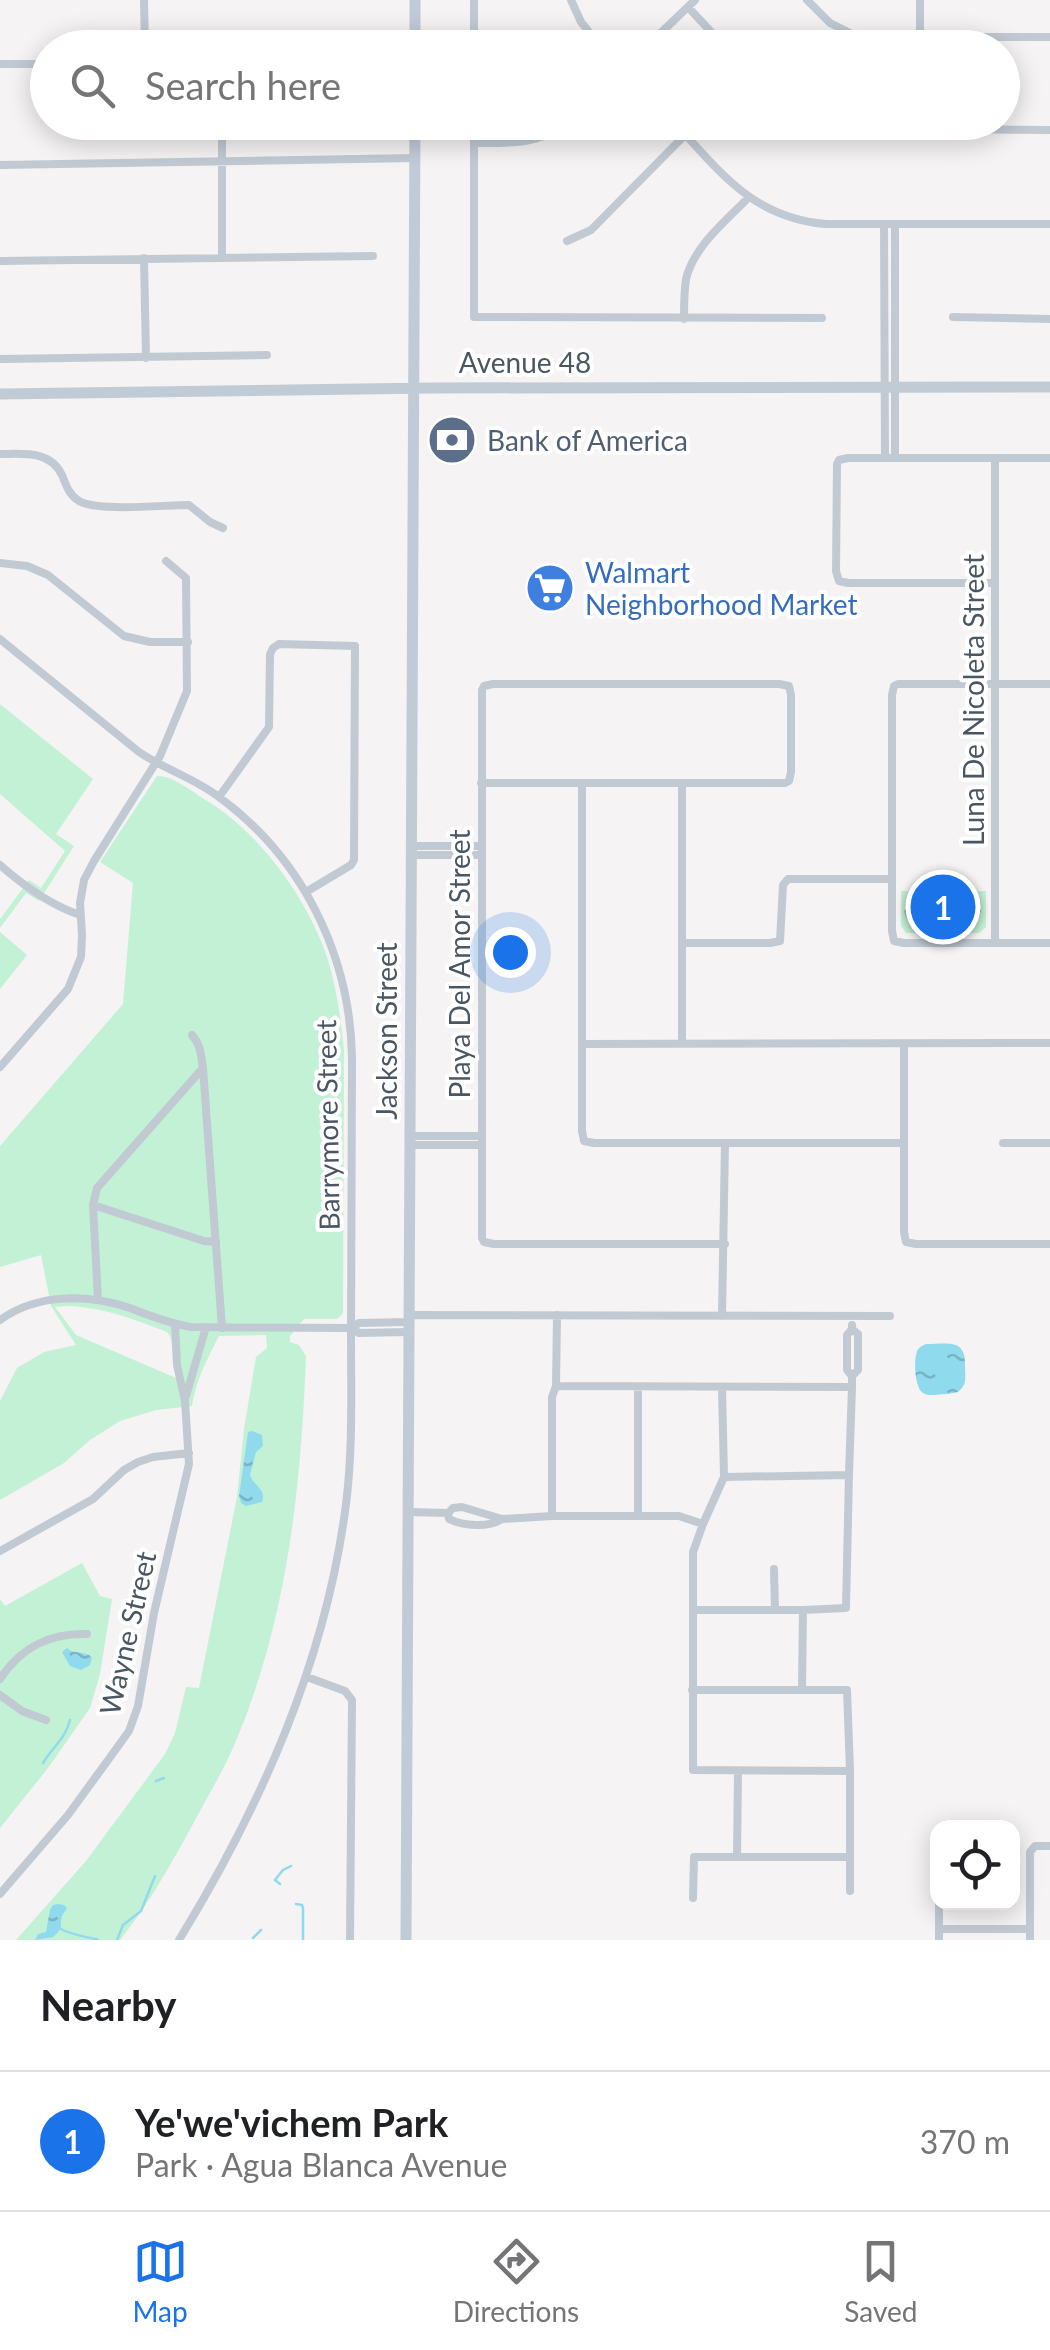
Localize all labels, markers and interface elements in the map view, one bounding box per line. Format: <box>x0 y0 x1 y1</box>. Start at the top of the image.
search box <box>30 30 1020 140</box>
icon: search <box>65 58 120 113</box>
text: Search here <box>145 62 341 108</box>
street label: Avenue 48 <box>459 345 591 379</box>
bank icon: Bank of America <box>426 414 478 466</box>
place label: Bank of America <box>487 423 688 457</box>
street label: Luna De Nicoleta Street <box>956 554 990 846</box>
place label: Walmart Neighborhood Market <box>585 555 857 621</box>
supermarket icon: Walmart Neighborhood Market <box>524 562 576 614</box>
street label: Playa Del Amor Street <box>442 829 476 1099</box>
pin: 1 <box>910 870 976 944</box>
your location <box>485 927 536 978</box>
street label: Jackson Street <box>369 942 403 1120</box>
street label: Barrymore Street <box>308 1019 346 1231</box>
street label: Wayne Street <box>92 1548 162 1718</box>
map controls <box>930 1820 1020 1910</box>
button: locate <box>930 1820 1020 1910</box>
text: Nearby <box>40 1980 177 2030</box>
text: Ye'we'vichem Park <box>135 2099 448 2145</box>
text: 1 <box>63 2122 82 2161</box>
text: 370 m <box>920 2122 1010 2161</box>
text: Park · Agua Blanca Avenue <box>135 2145 507 2184</box>
tab: Map <box>133 2234 188 2328</box>
tab: Directions <box>453 2234 579 2328</box>
tab: Saved <box>844 2234 917 2328</box>

